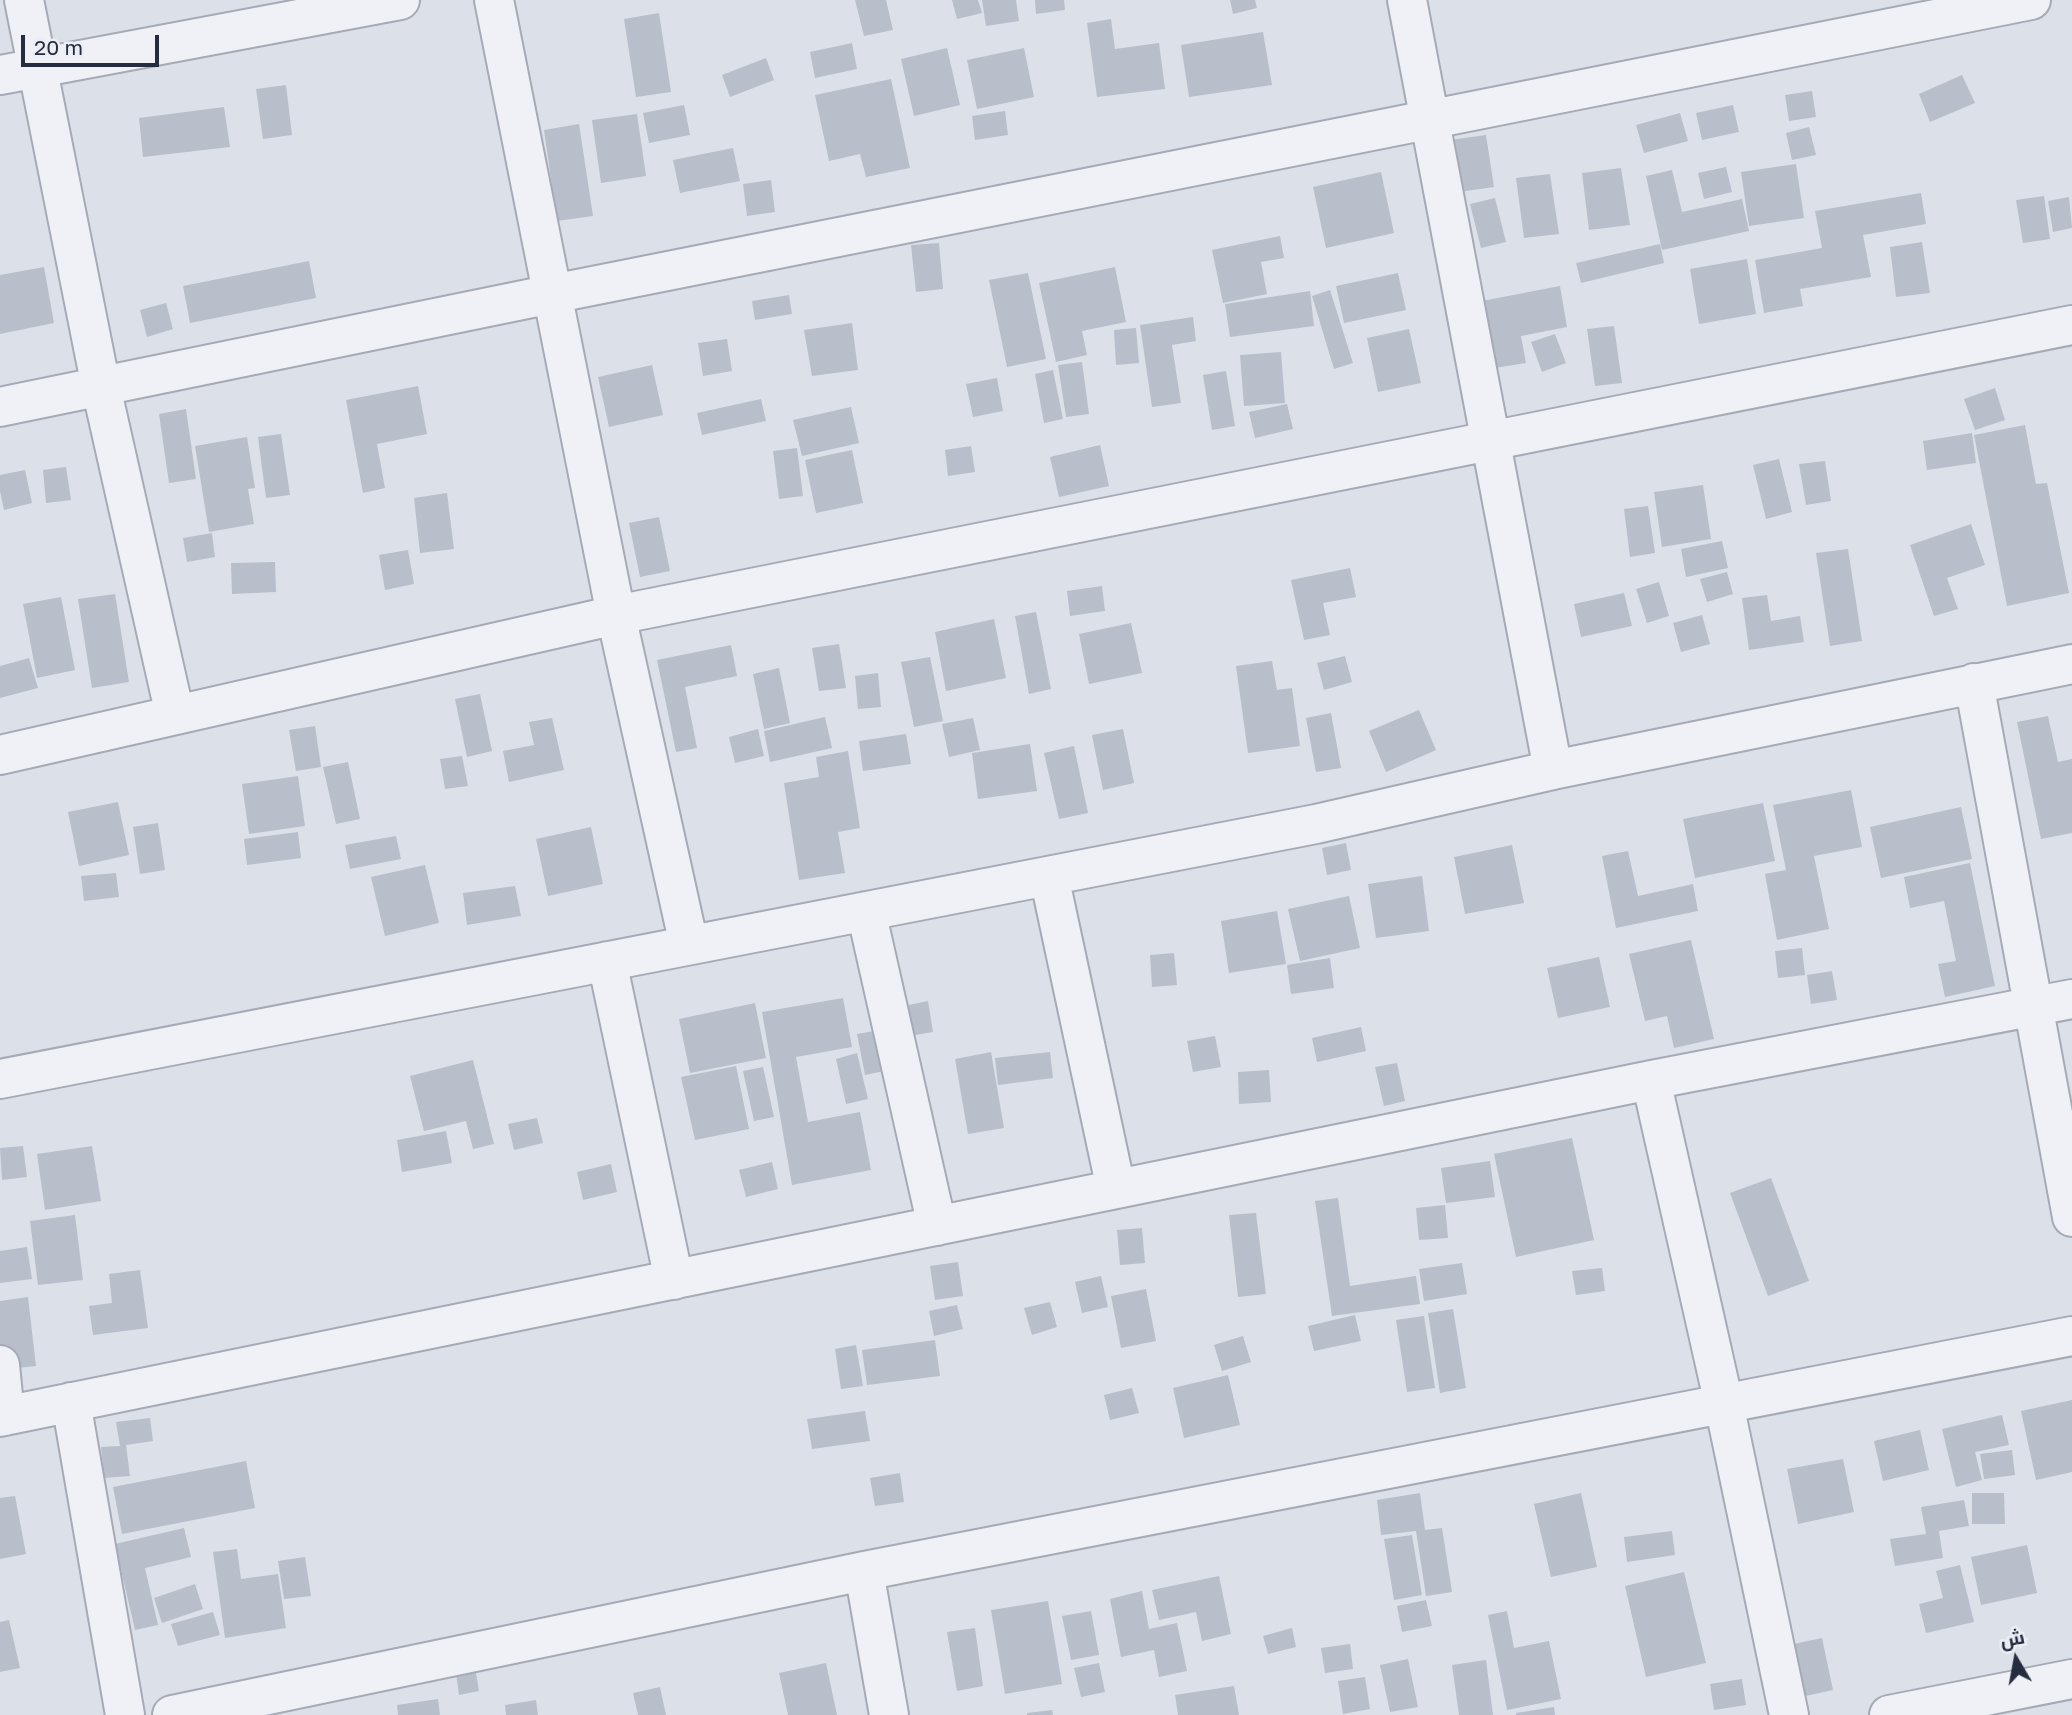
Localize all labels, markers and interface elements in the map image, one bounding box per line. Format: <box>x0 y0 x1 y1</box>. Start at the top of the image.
scale bar <box>24 21 163 65</box>
text: 20 m <box>34 34 83 60</box>
north arrow <box>1981 1624 2051 1694</box>
text: ش <box>1998 1624 2026 1651</box>

